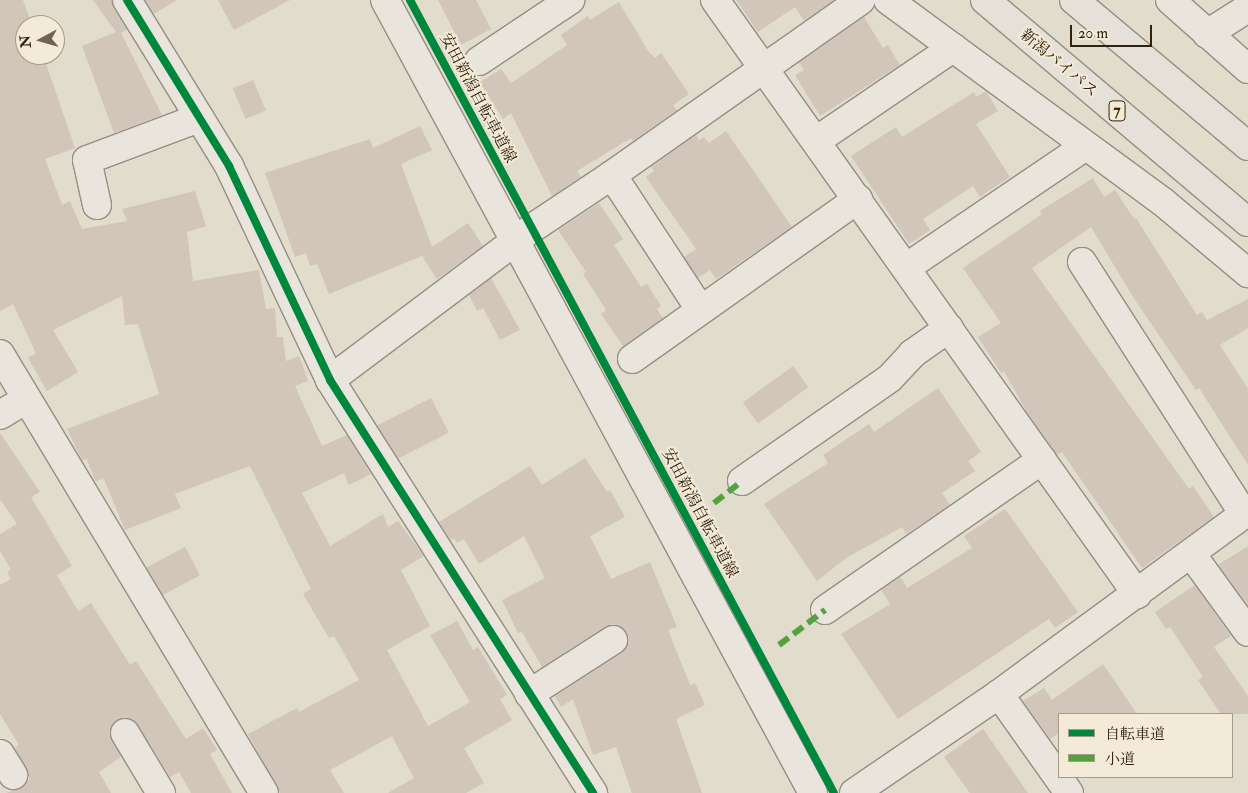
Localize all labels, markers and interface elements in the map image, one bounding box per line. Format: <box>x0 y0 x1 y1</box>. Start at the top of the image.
north arrow <box>15 15 65 65</box>
scale bar <box>1073 15 1156 47</box>
text: 20 m <box>1078 24 1108 43</box>
street label: 新潟バイパス <box>1016 25 1102 101</box>
street label: 安田新潟自転車道線 <box>436 30 520 166</box>
text: N <box>16 34 35 49</box>
road number: 7 <box>1108 98 1126 124</box>
street label: 安田新潟自転車道線 <box>658 445 742 581</box>
legend <box>1058 713 1233 778</box>
text: 自転車道 <box>1105 725 1165 744</box>
text: 小道 <box>1105 750 1135 769</box>

